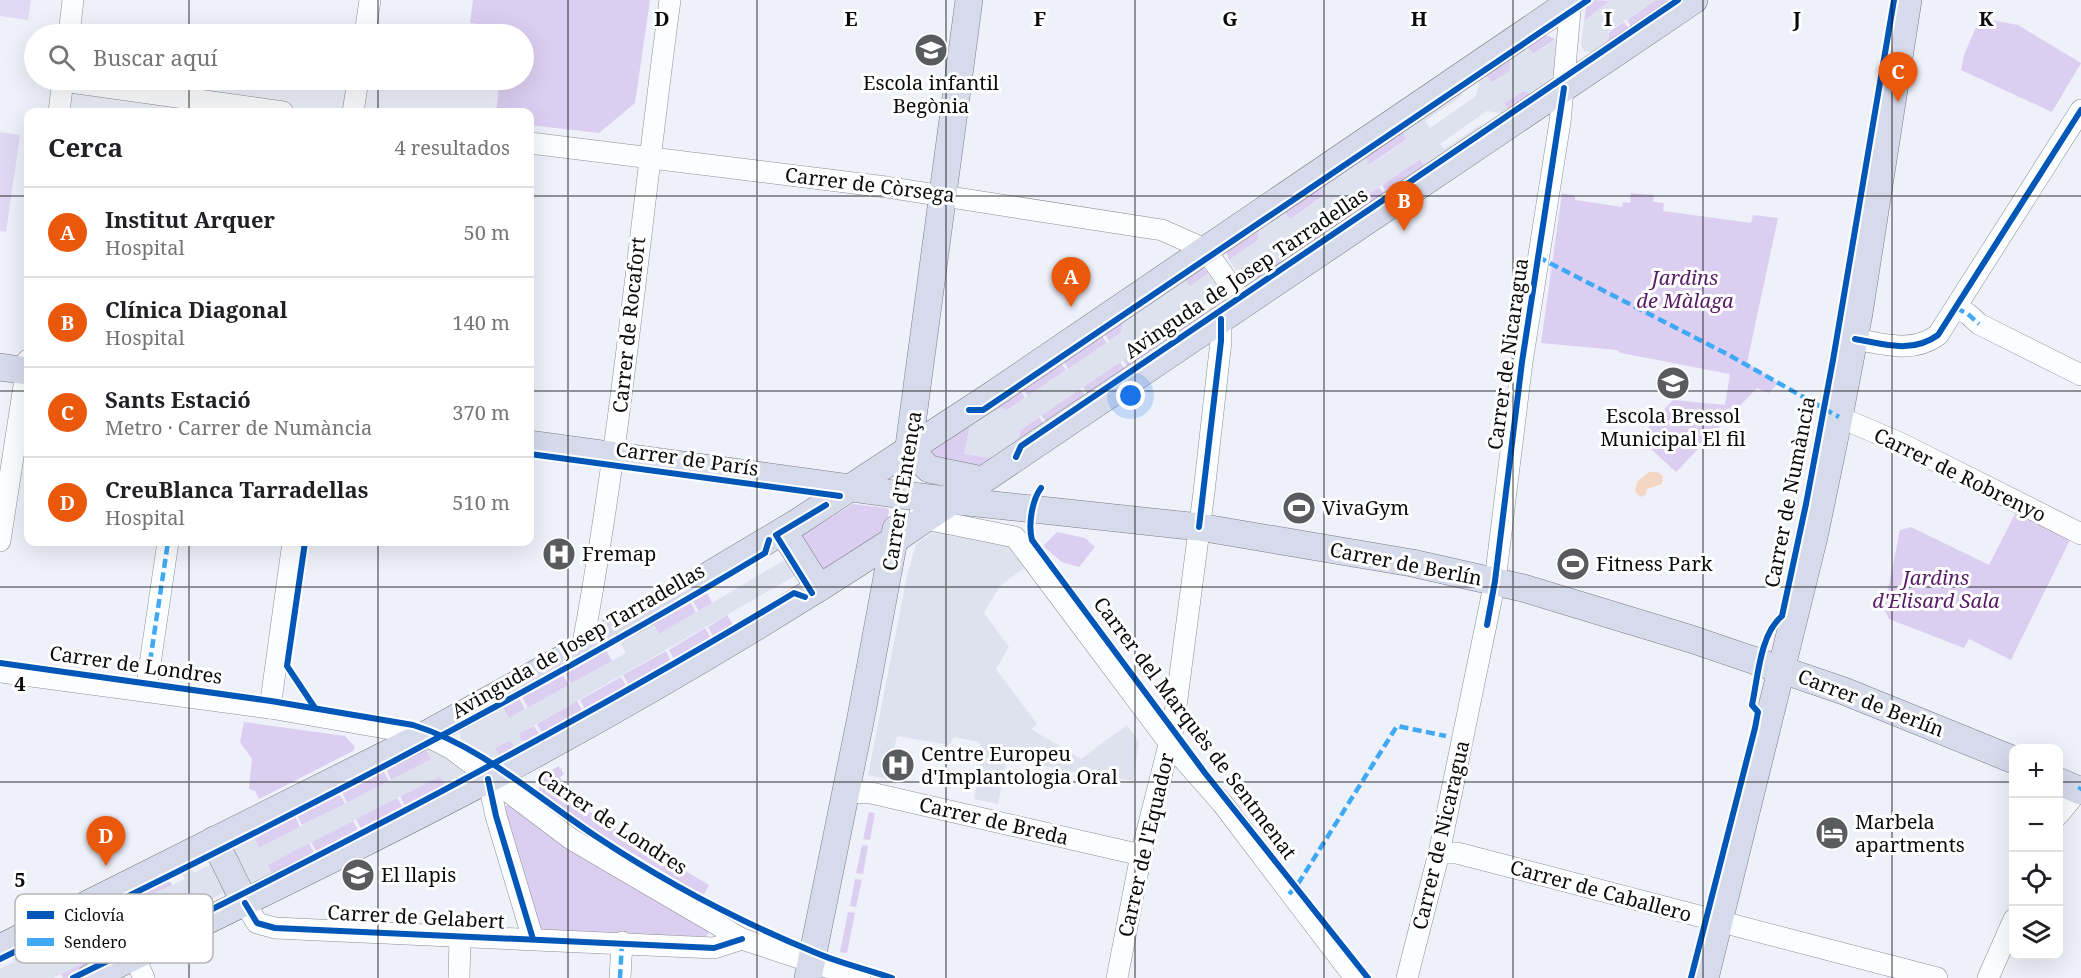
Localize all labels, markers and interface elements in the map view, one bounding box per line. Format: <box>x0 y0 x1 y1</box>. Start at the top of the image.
text: D <box>654 5 670 32</box>
text: E <box>844 5 858 32</box>
text: F <box>1034 5 1046 32</box>
text: G <box>1222 5 1238 32</box>
text: H <box>1411 5 1427 32</box>
text: I <box>1604 5 1612 32</box>
text: J <box>1792 5 1801 32</box>
text: K <box>1979 5 1994 32</box>
search box <box>24 24 534 90</box>
school or university icon: Escola infantil Begònia <box>913 32 949 68</box>
icon: search <box>45 41 78 74</box>
text: Buscar aquí <box>93 42 217 72</box>
pin: C <box>1878 52 1918 102</box>
place label: Escola infantil Begònia <box>863 69 999 119</box>
text: Cerca <box>48 129 123 165</box>
text: 4 resultados <box>394 134 510 161</box>
street label: Carrer de Còrsega <box>784 161 957 208</box>
street label: Avinguda de Josep Tarradellas <box>1119 181 1373 364</box>
pin: B <box>1384 182 1424 231</box>
text: Institut Arquer <box>105 204 275 234</box>
text: A <box>60 219 75 246</box>
text: 50 m <box>464 219 510 246</box>
text: Hospital <box>105 234 185 261</box>
street label: Carrer de Rocafort <box>606 236 651 414</box>
street label: Carrer de Nicaragua <box>1481 256 1534 452</box>
pin: A <box>1052 258 1090 307</box>
park label: Jardins de Màlaga <box>1636 264 1734 314</box>
text: Clínica Diagonal <box>105 294 287 324</box>
text: B <box>61 309 74 336</box>
text: 140 m <box>452 309 510 336</box>
text: Hospital <box>105 324 185 351</box>
school or university icon: Escola Bressol Municipal El fil <box>1655 365 1691 401</box>
your location <box>1116 381 1145 410</box>
text: Sants Estació <box>105 384 251 414</box>
street label: Carrer de Numància <box>1758 394 1821 590</box>
text: C <box>61 399 74 426</box>
text: 370 m <box>452 399 510 426</box>
place label: Escola Bressol Municipal El fil <box>1600 402 1746 452</box>
street label: Carrer d'Entença <box>876 409 927 573</box>
text: Metro · Carrer de Numància <box>105 414 372 441</box>
street label: Carrer de Robrenyo <box>1870 421 2051 528</box>
street label: Carrer de París <box>614 435 760 482</box>
text: CreuBlanca Tarradellas <box>105 474 368 504</box>
text: D <box>60 489 75 516</box>
text: 510 m <box>452 489 510 516</box>
sports icon: VivaGym <box>1281 490 1317 526</box>
place label: VivaGym <box>1322 494 1409 521</box>
text: Hospital <box>105 504 185 531</box>
hospital icon: Fremap <box>541 536 577 572</box>
street label: Carrer de Berlín <box>1328 536 1485 592</box>
place label: Fremap <box>582 540 656 567</box>
sports icon: Fitness Park <box>1555 546 1591 582</box>
place label: Fitness Park <box>1596 550 1713 577</box>
street label: Avinguda de Josep Tarradellas <box>446 557 709 724</box>
park label: Jardins d'Elisard Sala <box>1872 564 2000 614</box>
street label: Carrer del Marquès de Sentmenat <box>1088 591 1303 864</box>
street label: Carrer de Londres <box>48 639 224 690</box>
street label: Carrer de Berlín <box>1794 662 1948 743</box>
text: 4 <box>14 670 26 697</box>
street label: Carrer de Nicaragua <box>1406 738 1475 932</box>
place label: Centre Europeu d'Implantologia Oral <box>921 740 1118 790</box>
map controls <box>2009 744 2063 960</box>
button: + <box>2009 744 2063 798</box>
hospital icon: Centre Europeu d'Implantologia Oral <box>880 747 916 783</box>
street label: Carrer de l'Equador <box>1111 749 1180 940</box>
street label: Carrer de Londres <box>532 763 693 880</box>
street label: Carrer de Breda <box>917 790 1072 851</box>
button: − <box>2009 798 2063 852</box>
place label: Marbela apartments <box>1855 808 1965 858</box>
hotel icon: Marbela apartments <box>1814 815 1850 851</box>
pin: D <box>86 816 126 866</box>
button: locate <box>2009 852 2063 906</box>
street label: Carrer de Caballero <box>1507 853 1695 928</box>
school or university icon: El llapis <box>340 857 376 893</box>
place label: El llapis <box>381 861 456 888</box>
text: 5 <box>14 866 26 893</box>
legend <box>15 894 213 963</box>
street label: Carrer de Gelabert <box>327 898 505 935</box>
text: Ciclovía <box>64 904 124 926</box>
button: layers <box>2009 906 2063 960</box>
text: Sendero <box>64 931 127 953</box>

